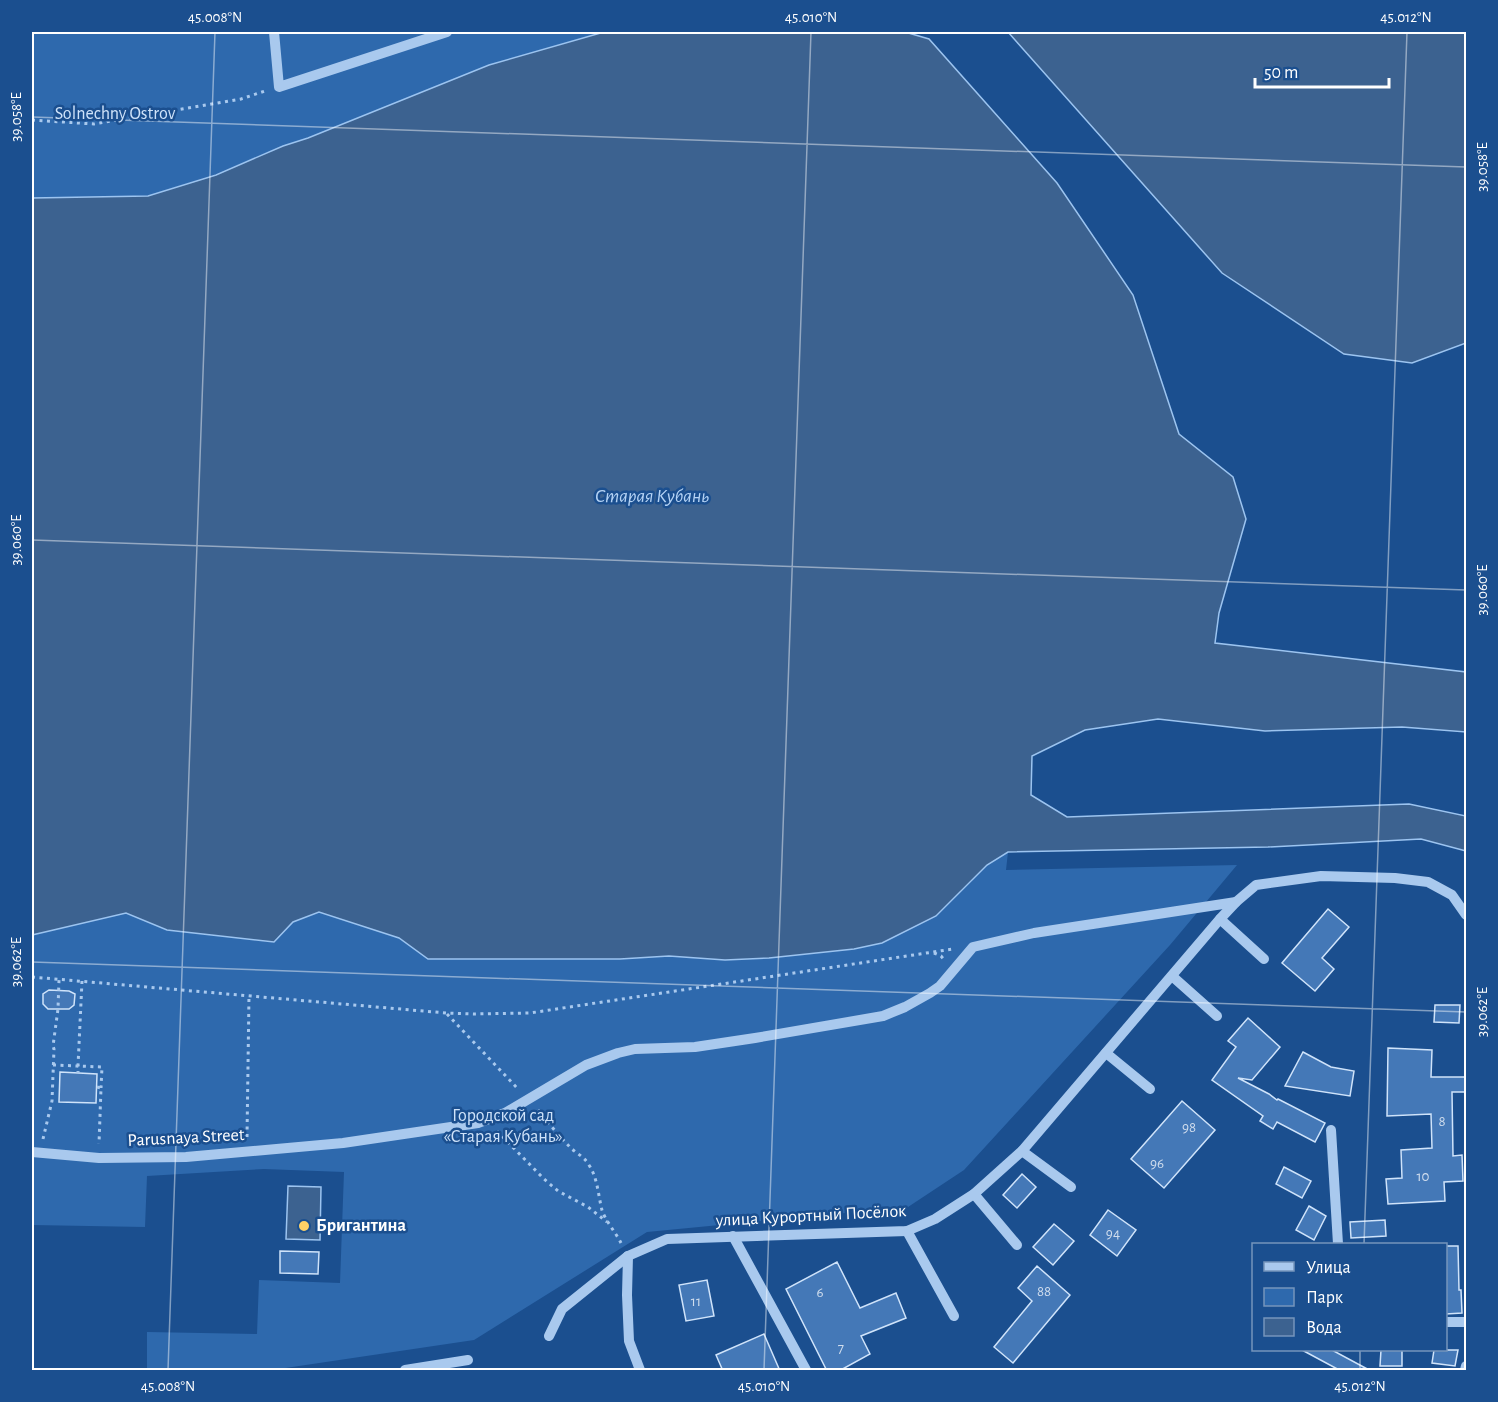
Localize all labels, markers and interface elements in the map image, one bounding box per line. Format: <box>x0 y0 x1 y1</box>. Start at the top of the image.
text: 45.008°N <box>188 10 242 25</box>
text: 45.010°N <box>785 10 837 25</box>
text: 45.012°N <box>1380 10 1432 25</box>
scale bar <box>1255 51 1388 89</box>
text: 50 m <box>1264 64 1298 82</box>
text: 39.058°E <box>9 92 24 142</box>
park label: Solnechny Ostrov <box>55 105 176 123</box>
text: 39.058°E <box>1475 142 1490 192</box>
water label: Старая Кубань <box>595 486 709 506</box>
text: 39.060°E <box>9 514 24 566</box>
text: 39.060°E <box>1475 564 1490 616</box>
text: 39.062°E <box>9 937 24 987</box>
text: 39.062°E <box>1475 987 1490 1037</box>
park label: Городской сад «Старая Кубань» <box>443 1107 563 1146</box>
house number: 8 <box>1438 1114 1446 1129</box>
house number: 98 <box>1182 1120 1196 1135</box>
street label: Parusnaya Street <box>127 1126 245 1150</box>
house number: 96 <box>1150 1156 1164 1171</box>
house number: 10 <box>1416 1169 1430 1184</box>
street label: улица Курортный Посёлок <box>714 1202 907 1230</box>
place label: Бригантина <box>316 1217 406 1235</box>
marker: Бригантина <box>297 1219 311 1233</box>
house number: 94 <box>1106 1226 1120 1241</box>
legend <box>1252 1243 1447 1351</box>
text: Улица <box>1306 1259 1351 1277</box>
house number: 88 <box>1037 1284 1051 1299</box>
house number: 6 <box>816 1285 824 1300</box>
text: Парк <box>1306 1289 1344 1307</box>
house number: 11 <box>691 1294 701 1309</box>
text: Вода <box>1306 1319 1342 1337</box>
house number: 7 <box>838 1341 844 1356</box>
text: 45.008°N <box>141 1379 195 1394</box>
text: 45.010°N <box>738 1379 790 1394</box>
text: 45.012°N <box>1334 1379 1386 1394</box>

